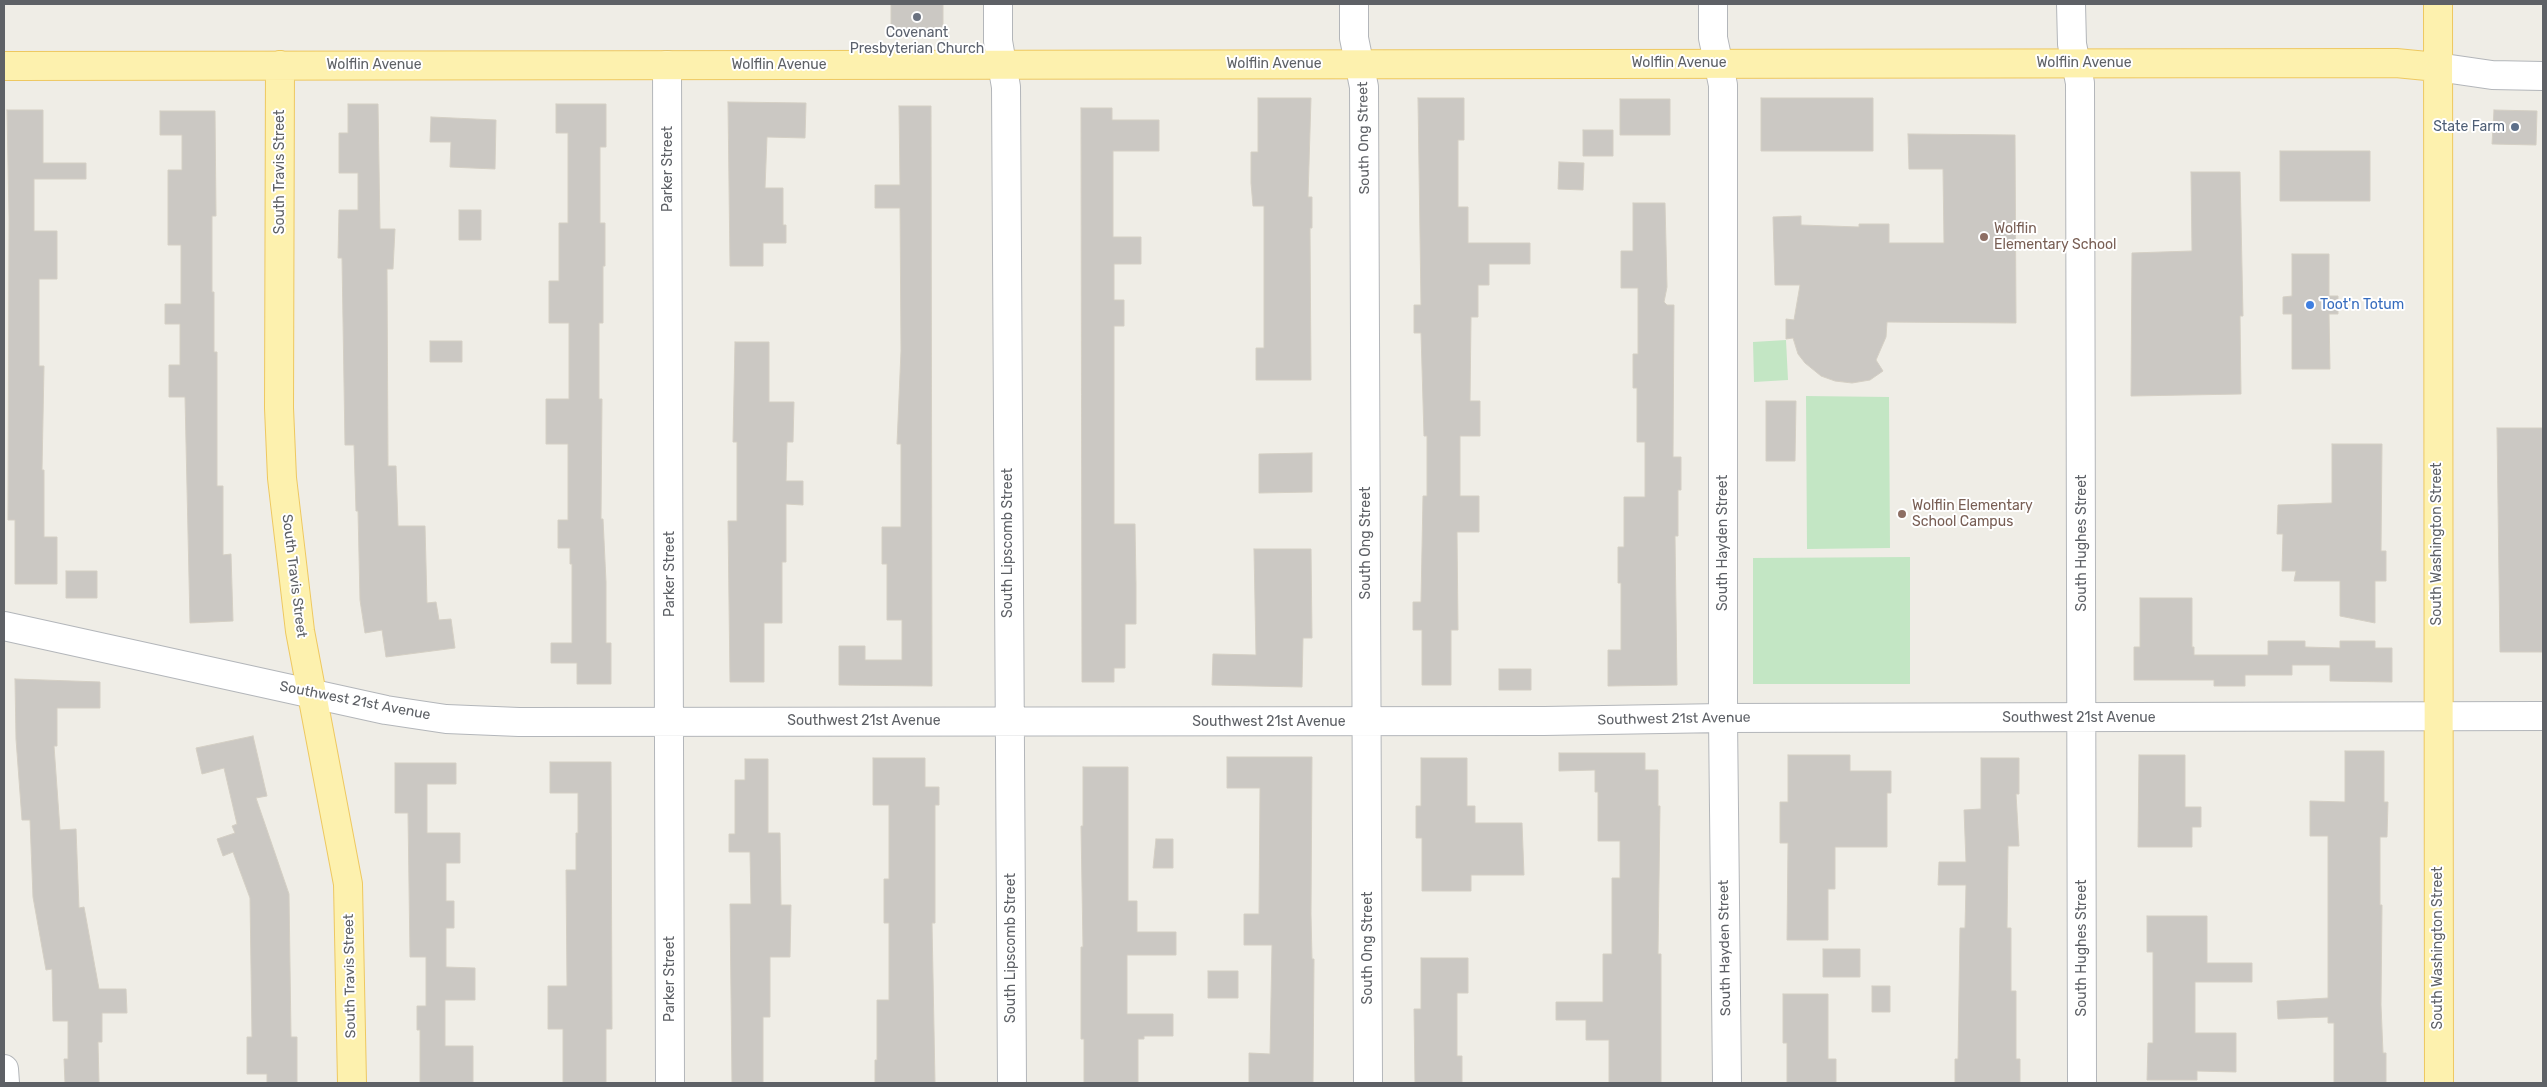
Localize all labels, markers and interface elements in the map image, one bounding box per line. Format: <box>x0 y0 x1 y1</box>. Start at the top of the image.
marker: Covenant Presbyterian Church <box>911 11 923 23</box>
place label: Covenant Presbyterian Church <box>850 25 984 58</box>
street label: Wolflin Avenue <box>1631 55 1727 71</box>
street label: Wolflin Avenue <box>2036 55 2132 71</box>
street label: Wolflin Avenue <box>1226 56 1322 72</box>
street label: Wolflin Avenue <box>326 57 422 73</box>
street label: Wolflin Avenue <box>731 57 827 73</box>
street label: South Ong Street <box>1355 81 1373 195</box>
street label: South Travis Street <box>272 110 288 234</box>
place label: State Farm <box>2433 119 2505 135</box>
marker: State Farm <box>2509 121 2521 133</box>
street label: Parker Street <box>660 126 676 212</box>
place label: Wolflin Elementary School <box>1994 221 2117 253</box>
marker: Wolflin Elementary School <box>1978 231 1990 243</box>
place label: Toot'n Totum <box>2320 297 2404 313</box>
marker: Toot'n Totum <box>2304 299 2316 311</box>
street label: South Washington Street <box>2429 462 2445 626</box>
street label: South Lipscomb Street <box>1000 468 1016 618</box>
street label: South Hayden Street <box>1715 475 1731 611</box>
street label: South Hughes Street <box>2074 475 2090 611</box>
street label: South Ong Street <box>1358 487 1374 599</box>
place label: Wolflin Elementary School Campus <box>1912 498 2033 530</box>
marker: Wolflin Elementary School Campus <box>1896 508 1908 520</box>
street label: South Travis Street <box>278 513 310 639</box>
street label: Parker Street <box>662 531 678 617</box>
street label: Southwest 21st Avenue <box>278 678 432 724</box>
street label: Southwest 21st Avenue <box>1597 709 1751 729</box>
street label: Southwest 21st Avenue <box>2002 710 2156 726</box>
street label: Southwest 21st Avenue <box>787 713 941 729</box>
street label: Southwest 21st Avenue <box>1192 714 1346 730</box>
street label: South Washington Street <box>2430 866 2446 1030</box>
street label: South Lipscomb Street <box>1003 873 1019 1023</box>
street label: South Hayden Street <box>1715 880 1735 1016</box>
street label: South Hughes Street <box>2074 880 2090 1016</box>
street label: South Ong Street <box>1360 892 1376 1004</box>
street label: South Travis Street <box>341 914 359 1038</box>
street label: Parker Street <box>662 936 678 1022</box>

